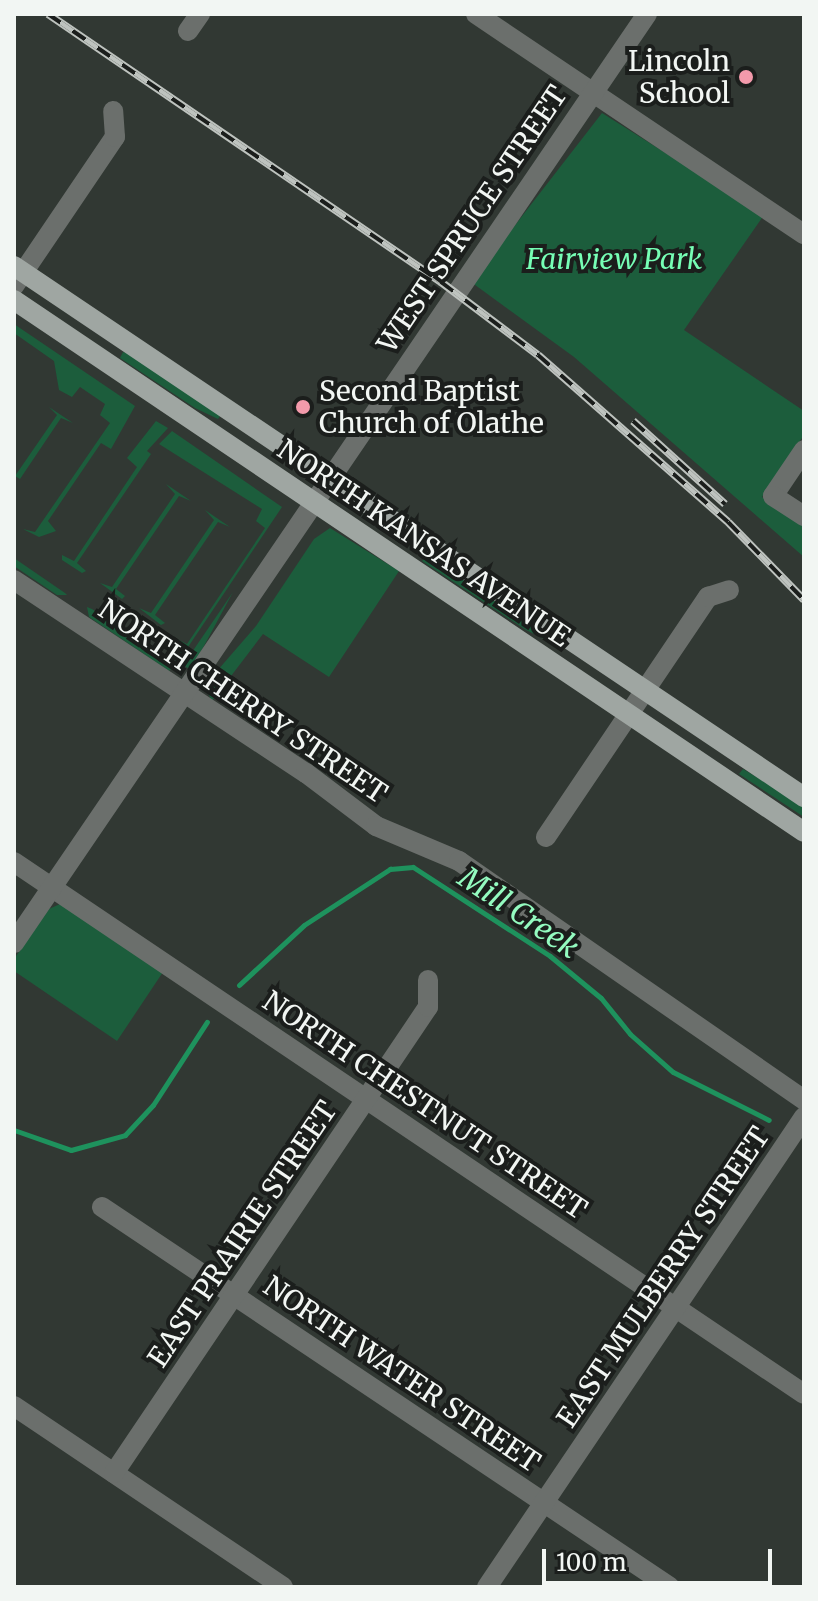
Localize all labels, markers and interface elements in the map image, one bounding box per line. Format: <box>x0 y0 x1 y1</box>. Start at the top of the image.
place label: Lincoln School <box>628 44 730 110</box>
marker: Lincoln School <box>737 68 755 86</box>
street label: WEST SPRUCE STREET <box>370 79 574 359</box>
park label: Fairview Park <box>526 242 702 276</box>
place label: Second Baptist Church of Olathe <box>319 374 544 440</box>
marker: Second Baptist Church of Olathe <box>294 398 312 416</box>
street label: NORTH KANSAS AVENUE <box>271 432 577 654</box>
street label: NORTH CHERRY STREET <box>92 592 394 810</box>
water label: Mill Creek <box>452 859 586 965</box>
street label: NORTH CHESTNUT STREET <box>257 984 593 1226</box>
street label: EAST PRAIRIE STREET <box>140 1095 344 1373</box>
street label: EAST MULBERRY STREET <box>550 1120 776 1434</box>
street label: NORTH WATER STREET <box>257 1269 547 1479</box>
scale bar <box>546 1533 776 1583</box>
text: 100 m <box>556 1547 626 1578</box>

